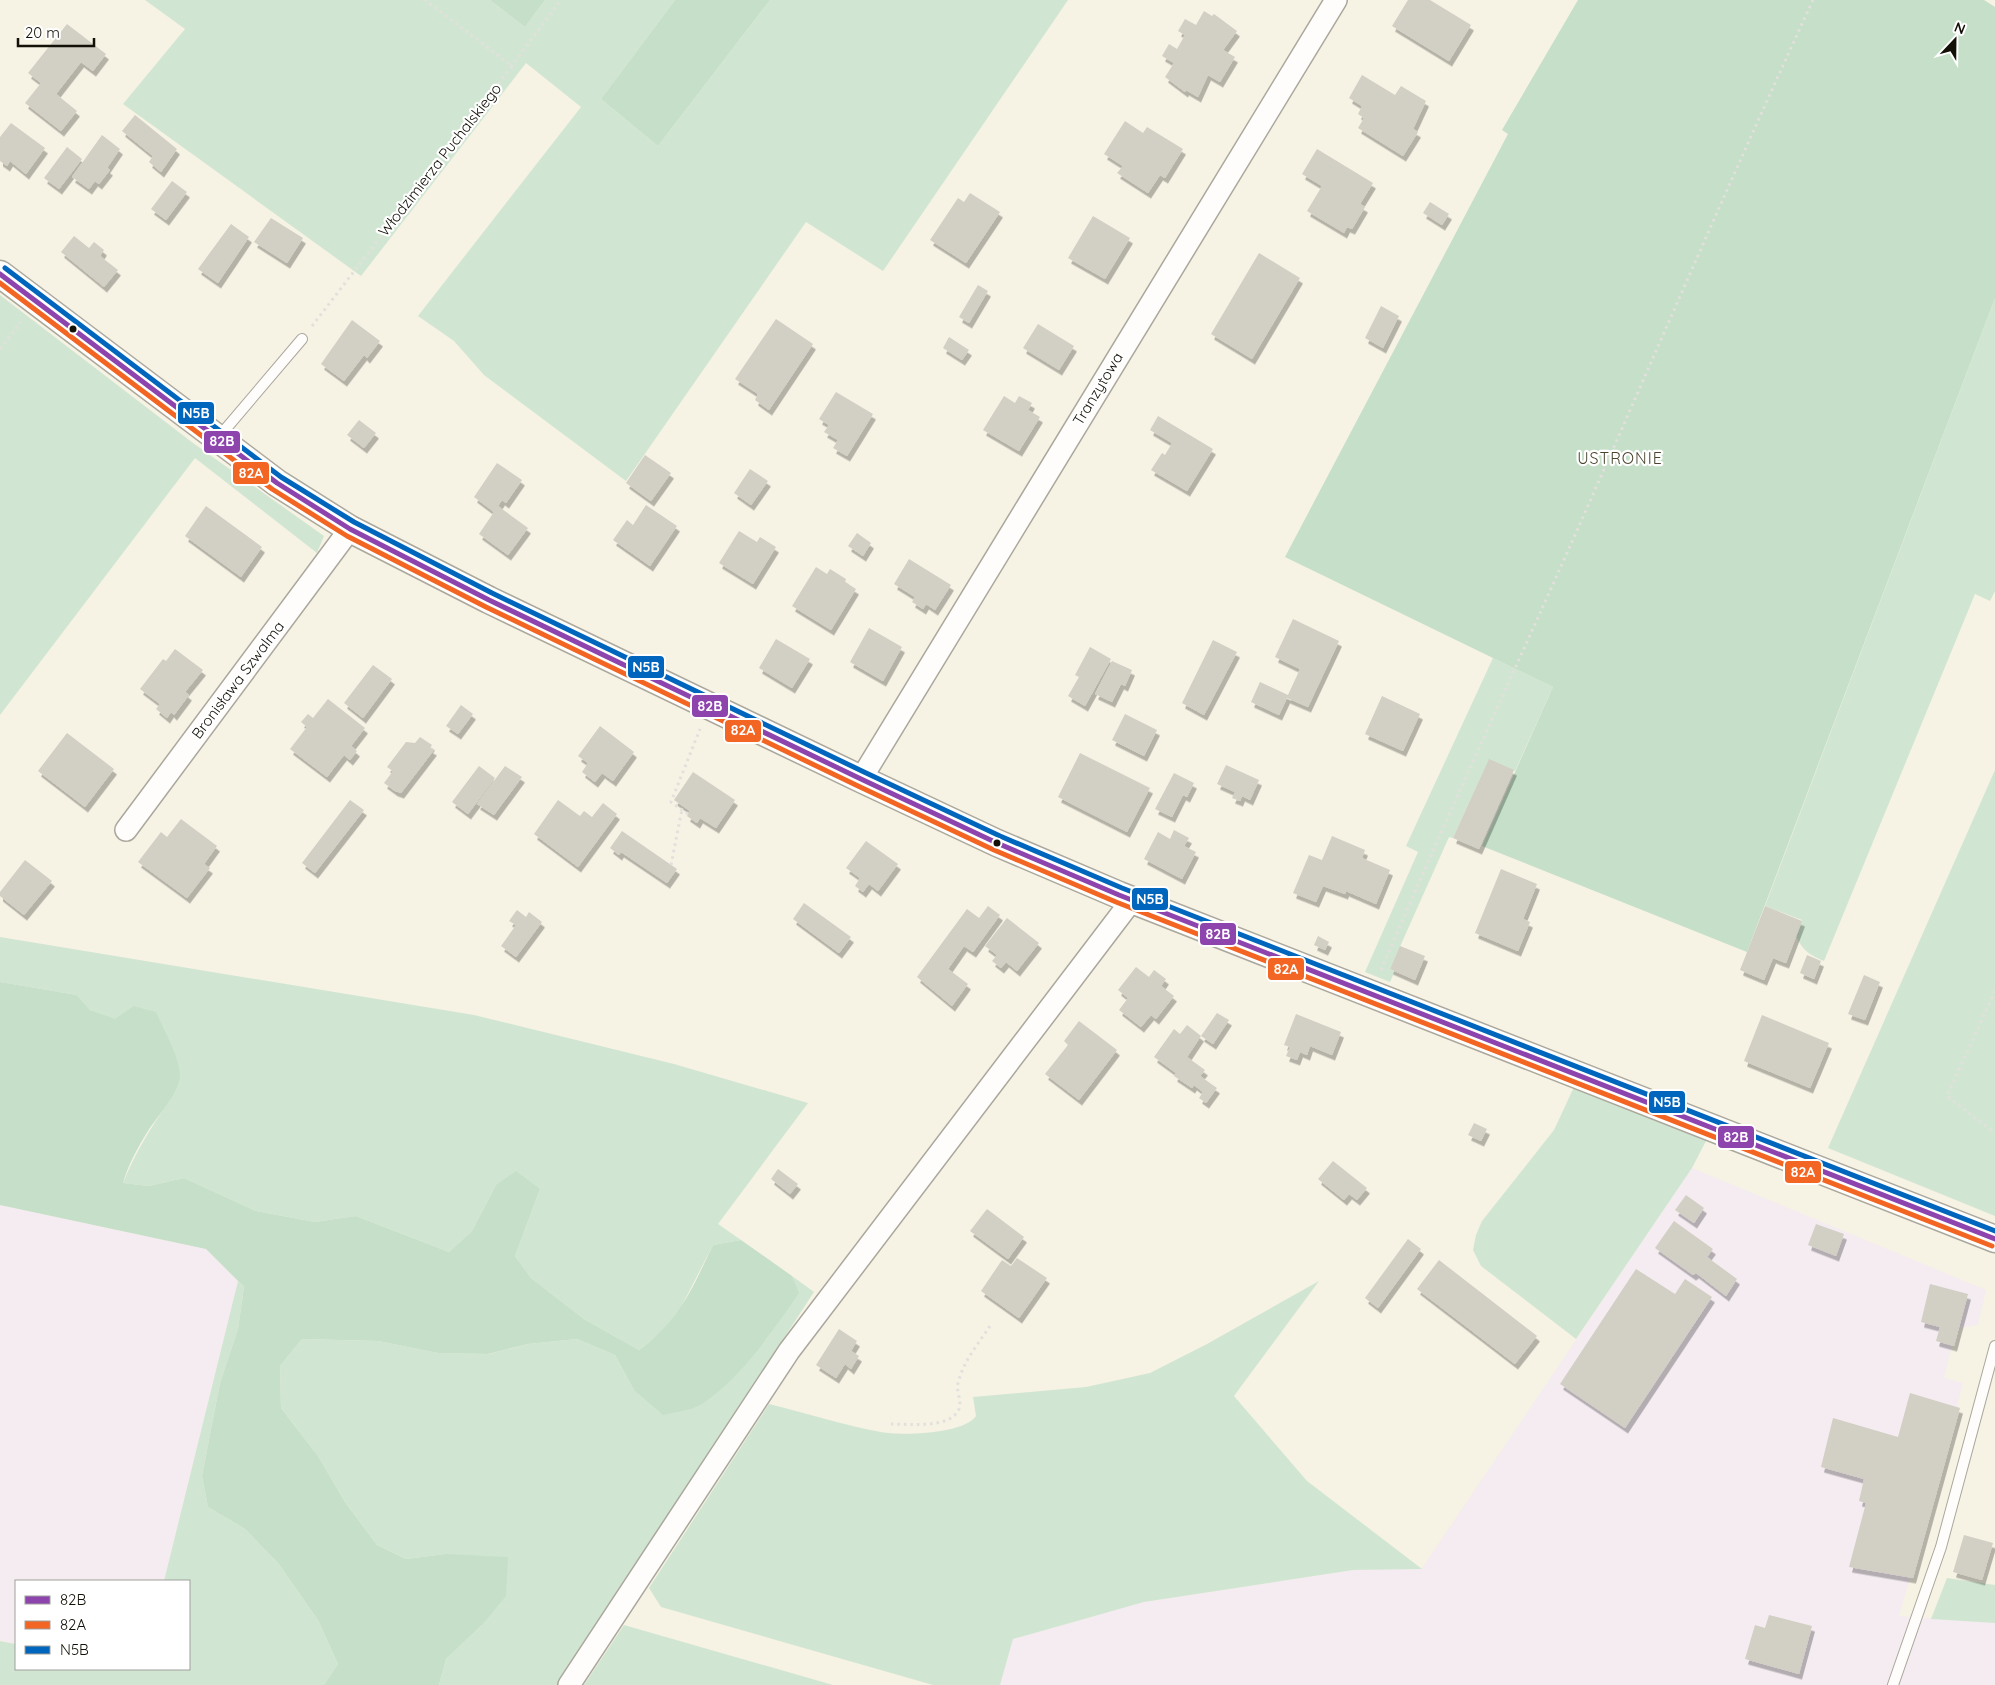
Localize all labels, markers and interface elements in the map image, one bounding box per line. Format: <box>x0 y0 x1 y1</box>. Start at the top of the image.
scale bar <box>18 15 94 47</box>
north arrow <box>1930 15 1980 65</box>
text: N <box>1952 18 1968 38</box>
text: 20 m <box>25 23 60 42</box>
street label: Włodzimierza Puchalskiego <box>374 79 505 240</box>
unlabelled marker <box>68 324 78 334</box>
street label: Tranzytowa <box>1068 349 1127 429</box>
line badge: N5B <box>177 401 215 425</box>
text: N5B <box>182 404 210 422</box>
line badge: 82B <box>203 430 241 454</box>
text: 82B <box>210 432 234 450</box>
district label: USTRONIE <box>1577 448 1663 468</box>
line badge: 82A <box>232 461 270 485</box>
text: 82A <box>239 464 263 482</box>
street label: Bronisława Szwalma <box>187 617 288 742</box>
line badge: N5B <box>627 655 665 679</box>
text: N5B <box>632 658 660 676</box>
line badge: 82B <box>691 694 729 718</box>
text: 82B <box>698 697 722 715</box>
line badge: 82A <box>724 719 762 743</box>
text: 82A <box>731 721 755 739</box>
unlabelled marker <box>992 838 1002 848</box>
line badge: N5B <box>1131 887 1169 911</box>
text: N5B <box>1136 890 1164 908</box>
line badge: 82B <box>1199 922 1237 946</box>
text: 82B <box>1206 925 1230 943</box>
line badge: 82A <box>1267 957 1305 981</box>
text: 82A <box>1274 960 1298 978</box>
line badge: N5B <box>1648 1090 1686 1114</box>
text: N5B <box>1653 1093 1681 1111</box>
line badge: 82B <box>1717 1125 1755 1149</box>
text: 82B <box>1724 1128 1748 1146</box>
line badge: 82A <box>1784 1160 1822 1184</box>
text: 82A <box>1791 1163 1815 1181</box>
legend <box>15 1580 190 1670</box>
text: 82B <box>60 1590 86 1609</box>
text: 82A <box>60 1615 86 1634</box>
text: N5B <box>60 1640 89 1659</box>

